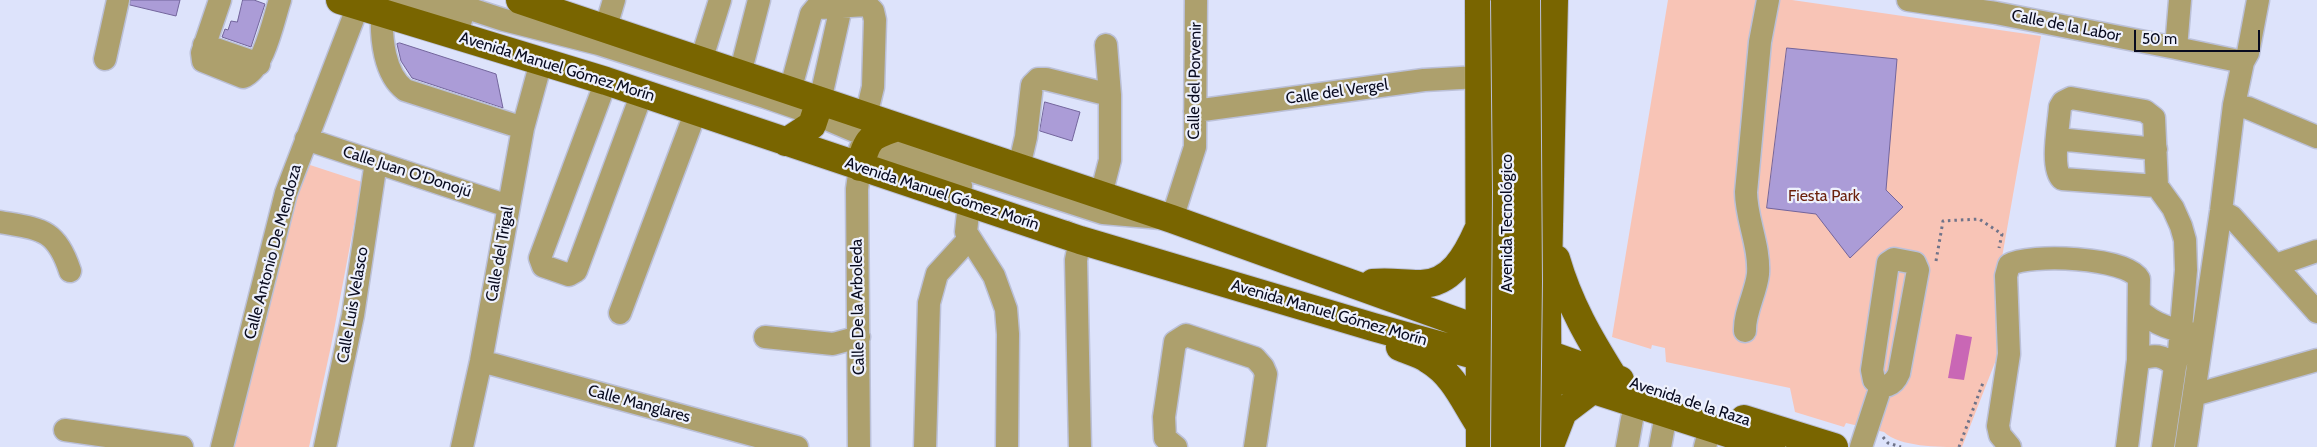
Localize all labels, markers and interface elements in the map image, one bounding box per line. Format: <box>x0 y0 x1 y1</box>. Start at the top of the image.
street label: Calle de la Labor <box>2010 6 2122 46</box>
scale bar <box>2137 20 2263 52</box>
street label: Calle del Porvenir <box>1184 22 1206 140</box>
street label: Avenida Manuel Gómez Morín <box>457 28 657 106</box>
text: 50 m <box>2142 30 2177 48</box>
street label: Calle del Vergel <box>1285 75 1389 109</box>
street label: Calle Juan O'Donojú <box>340 142 474 202</box>
street label: Avenida Manuel Gómez Morín <box>842 154 1042 234</box>
street label: Avenida Tecnológico <box>1497 154 1517 292</box>
street label: Calle Antonio De Mendoza <box>240 162 306 342</box>
park label: Fiesta Park <box>1788 186 1860 206</box>
street label: Calle del Trigal <box>482 205 518 303</box>
street label: Calle De la Arboleda <box>847 239 869 375</box>
street label: Calle Luis Velasco <box>333 245 373 365</box>
street label: Avenida Manuel Gómez Morín <box>1229 276 1429 350</box>
street label: Avenida de la Raza <box>1627 373 1753 431</box>
street label: Calle Manglares <box>586 381 692 427</box>

